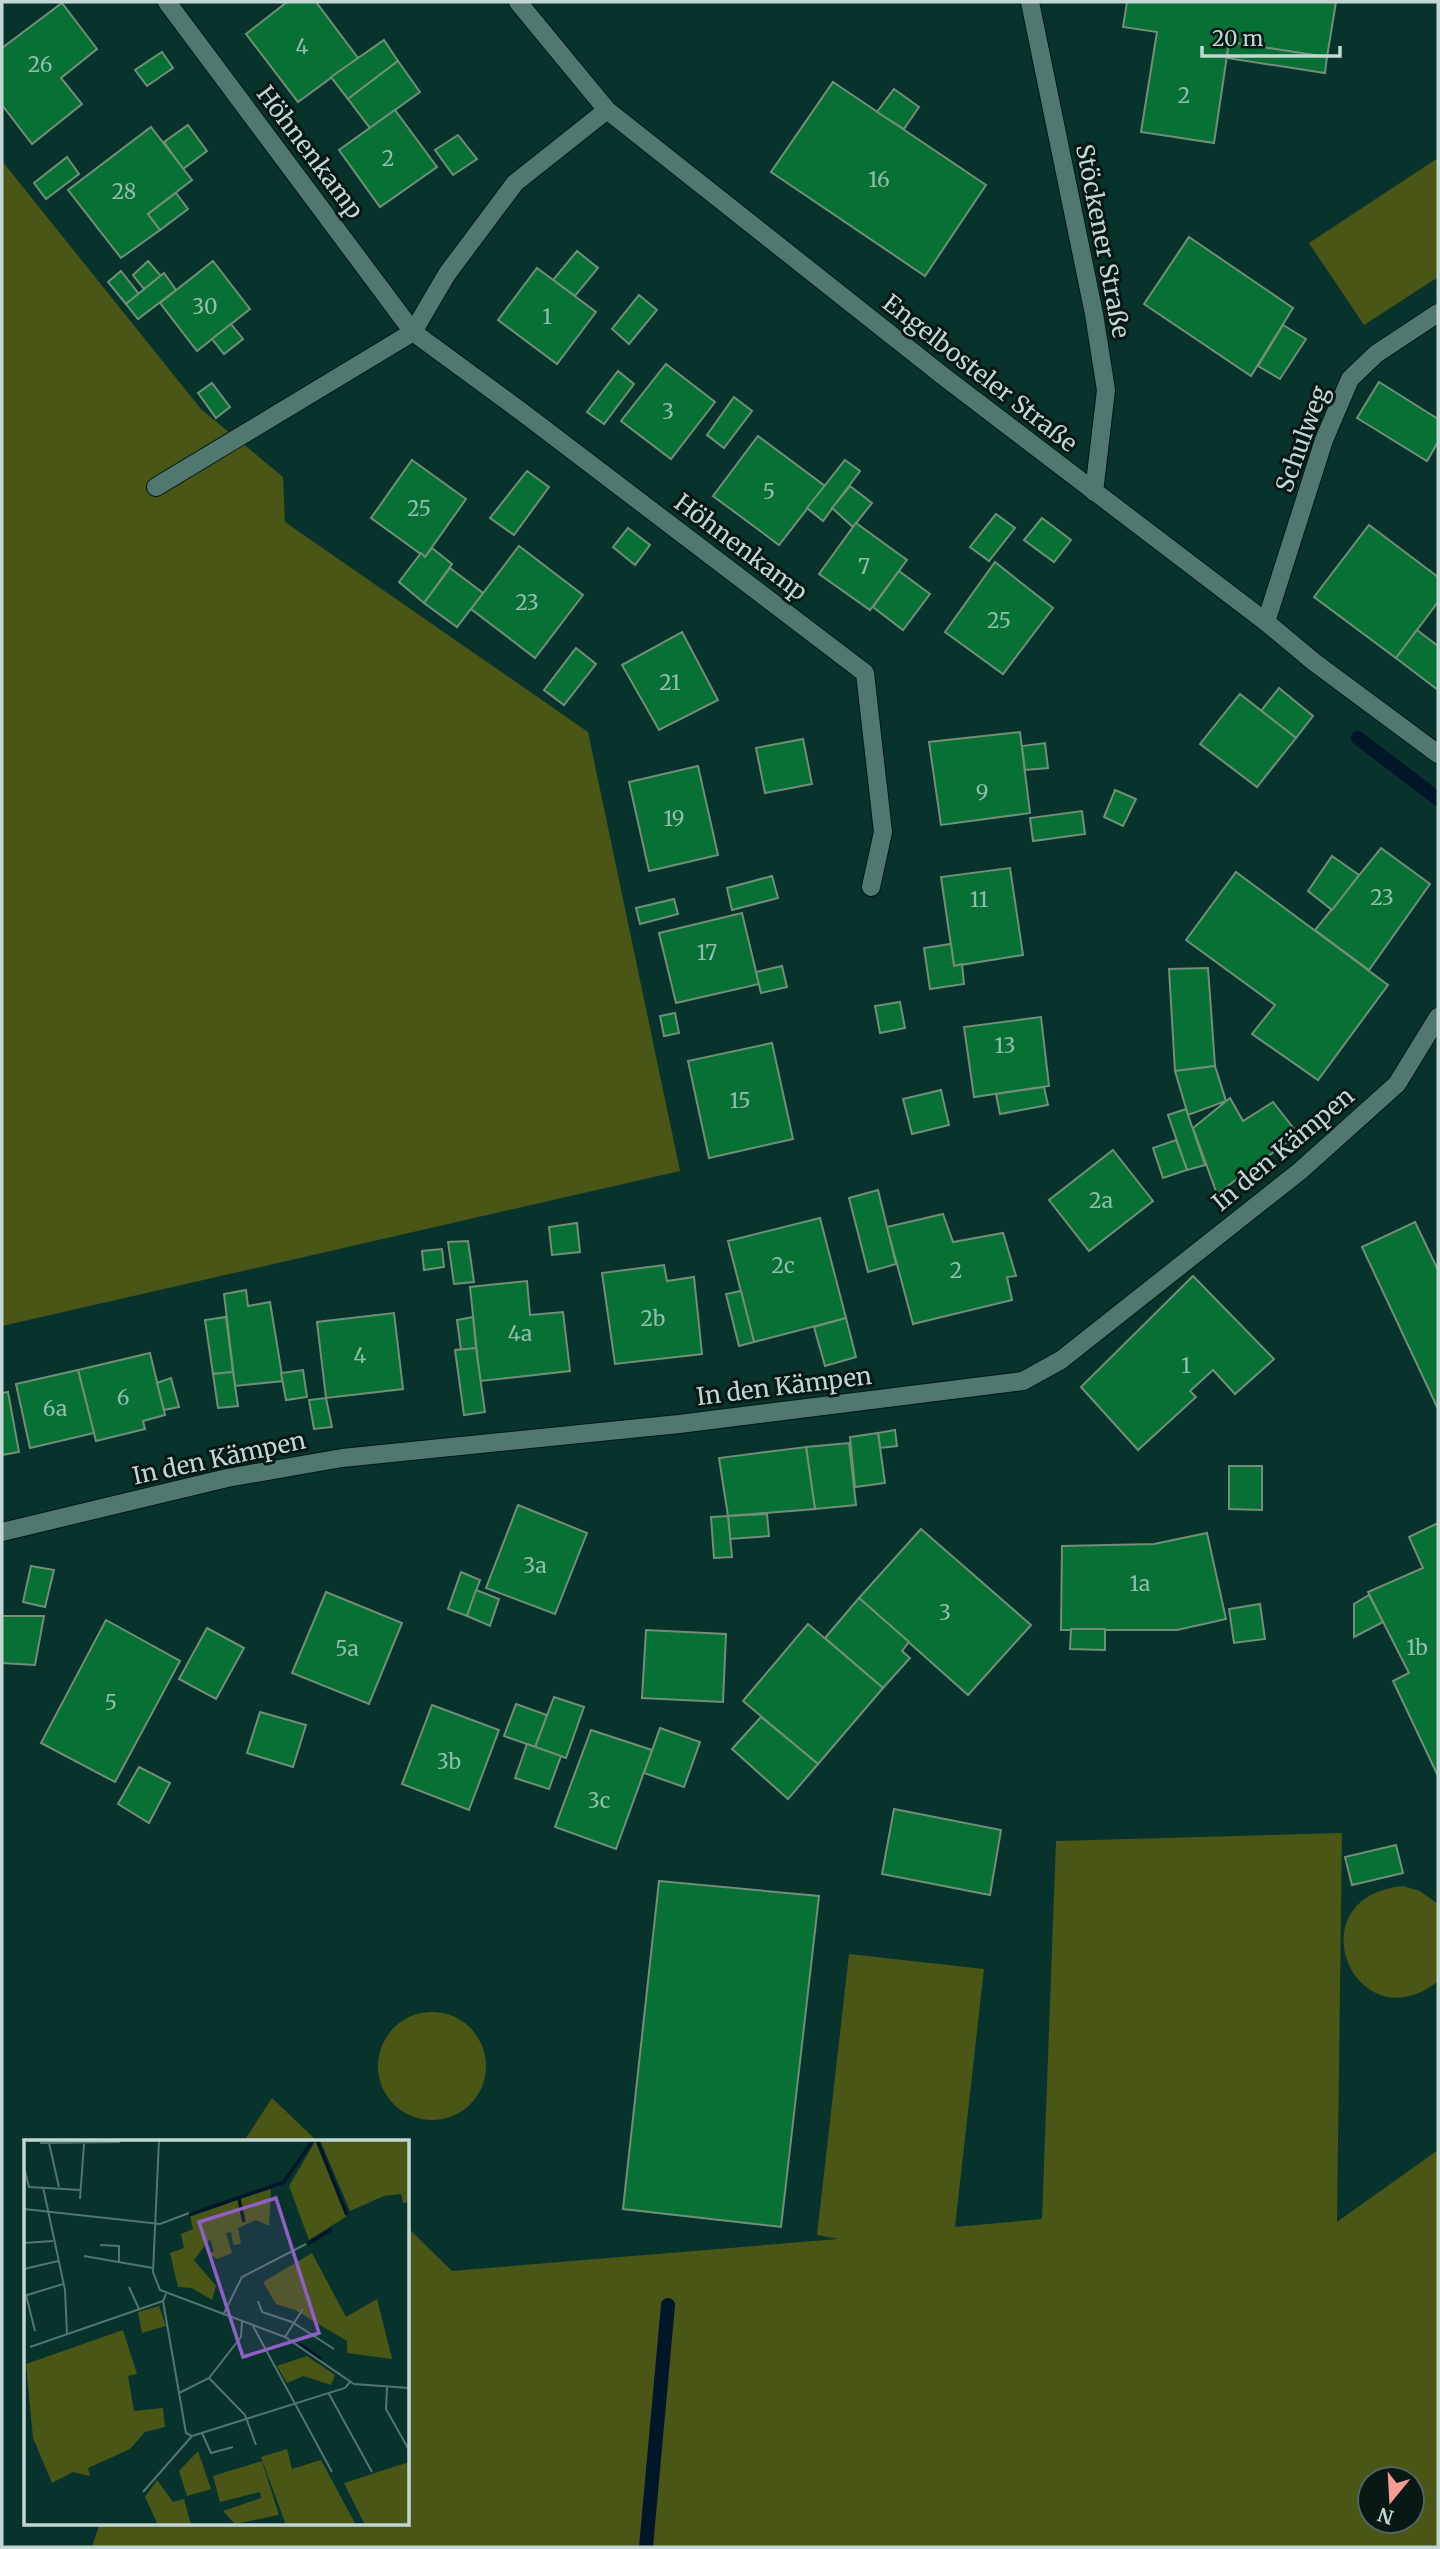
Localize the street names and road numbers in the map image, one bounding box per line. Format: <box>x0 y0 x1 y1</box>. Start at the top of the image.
street label: Höhnenkamp <box>250 79 370 225</box>
street label: Stöckener Straße <box>1069 141 1137 341</box>
street label: Engelbosteler Straße <box>876 287 1084 459</box>
street label: Schulweg <box>1268 381 1336 497</box>
street label: Höhnenkamp <box>668 487 814 607</box>
street label: In den Kämpen <box>1205 1080 1361 1218</box>
street label: In den Kämpen <box>695 1360 873 1412</box>
street label: In den Kämpen <box>130 1424 309 1491</box>

